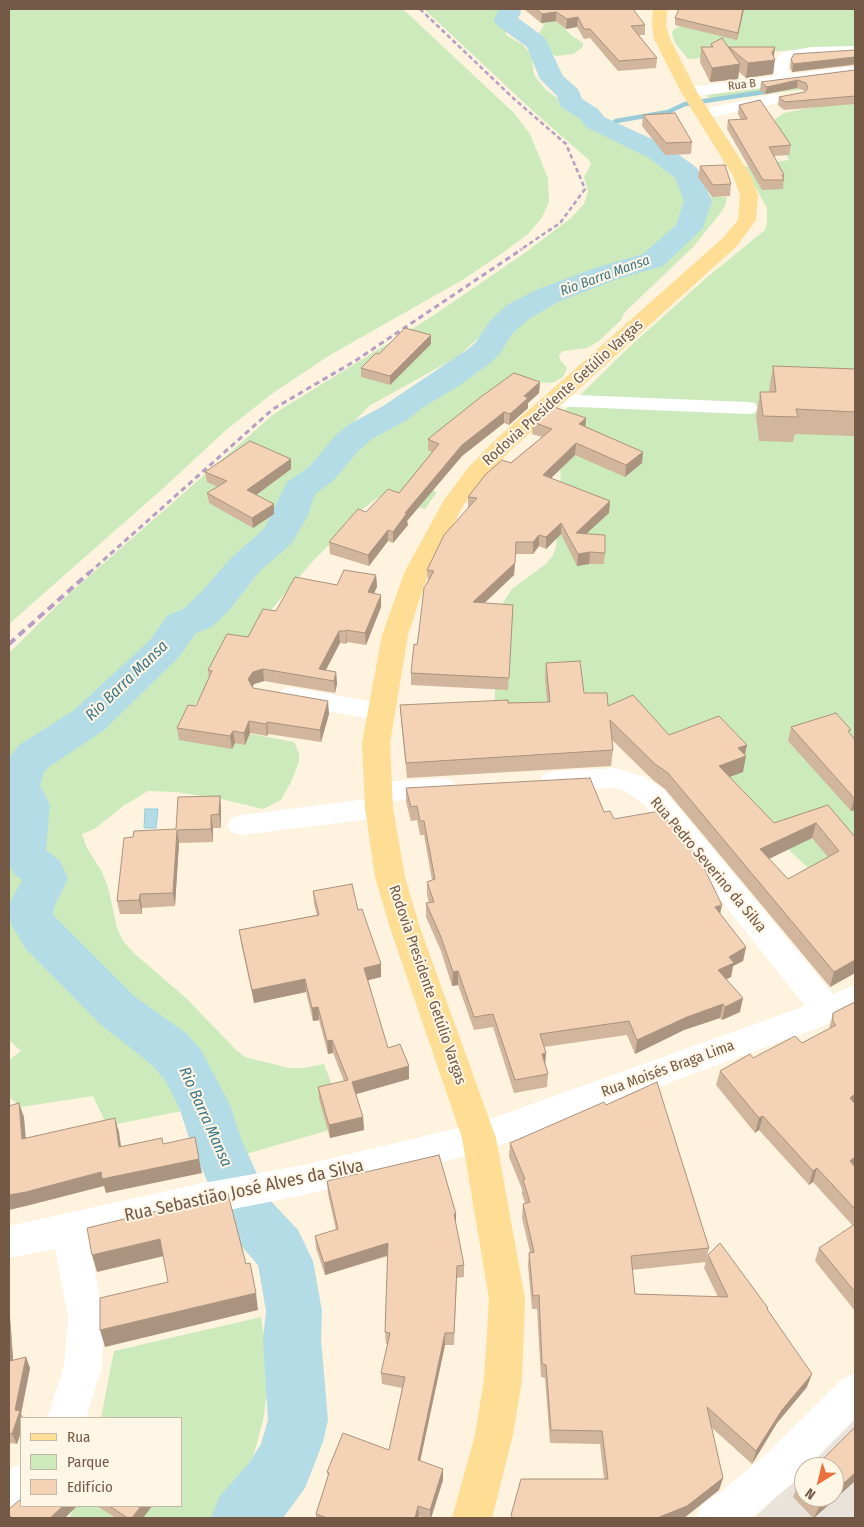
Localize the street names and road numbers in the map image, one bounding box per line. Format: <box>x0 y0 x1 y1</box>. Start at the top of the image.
street label: Rua B <box>727 76 757 94</box>
street label: Rodovia Presidente Getúlio Vargas <box>479 316 647 470</box>
street label: Rua Pedro Severino da Silva <box>646 794 770 936</box>
street label: Rodovia Presidente Getúlio Vargas <box>384 883 470 1087</box>
street label: Rua Moisés Braga Lima <box>599 1037 737 1101</box>
street label: Rua Sebastião José Alves da Silva <box>122 1155 366 1227</box>

